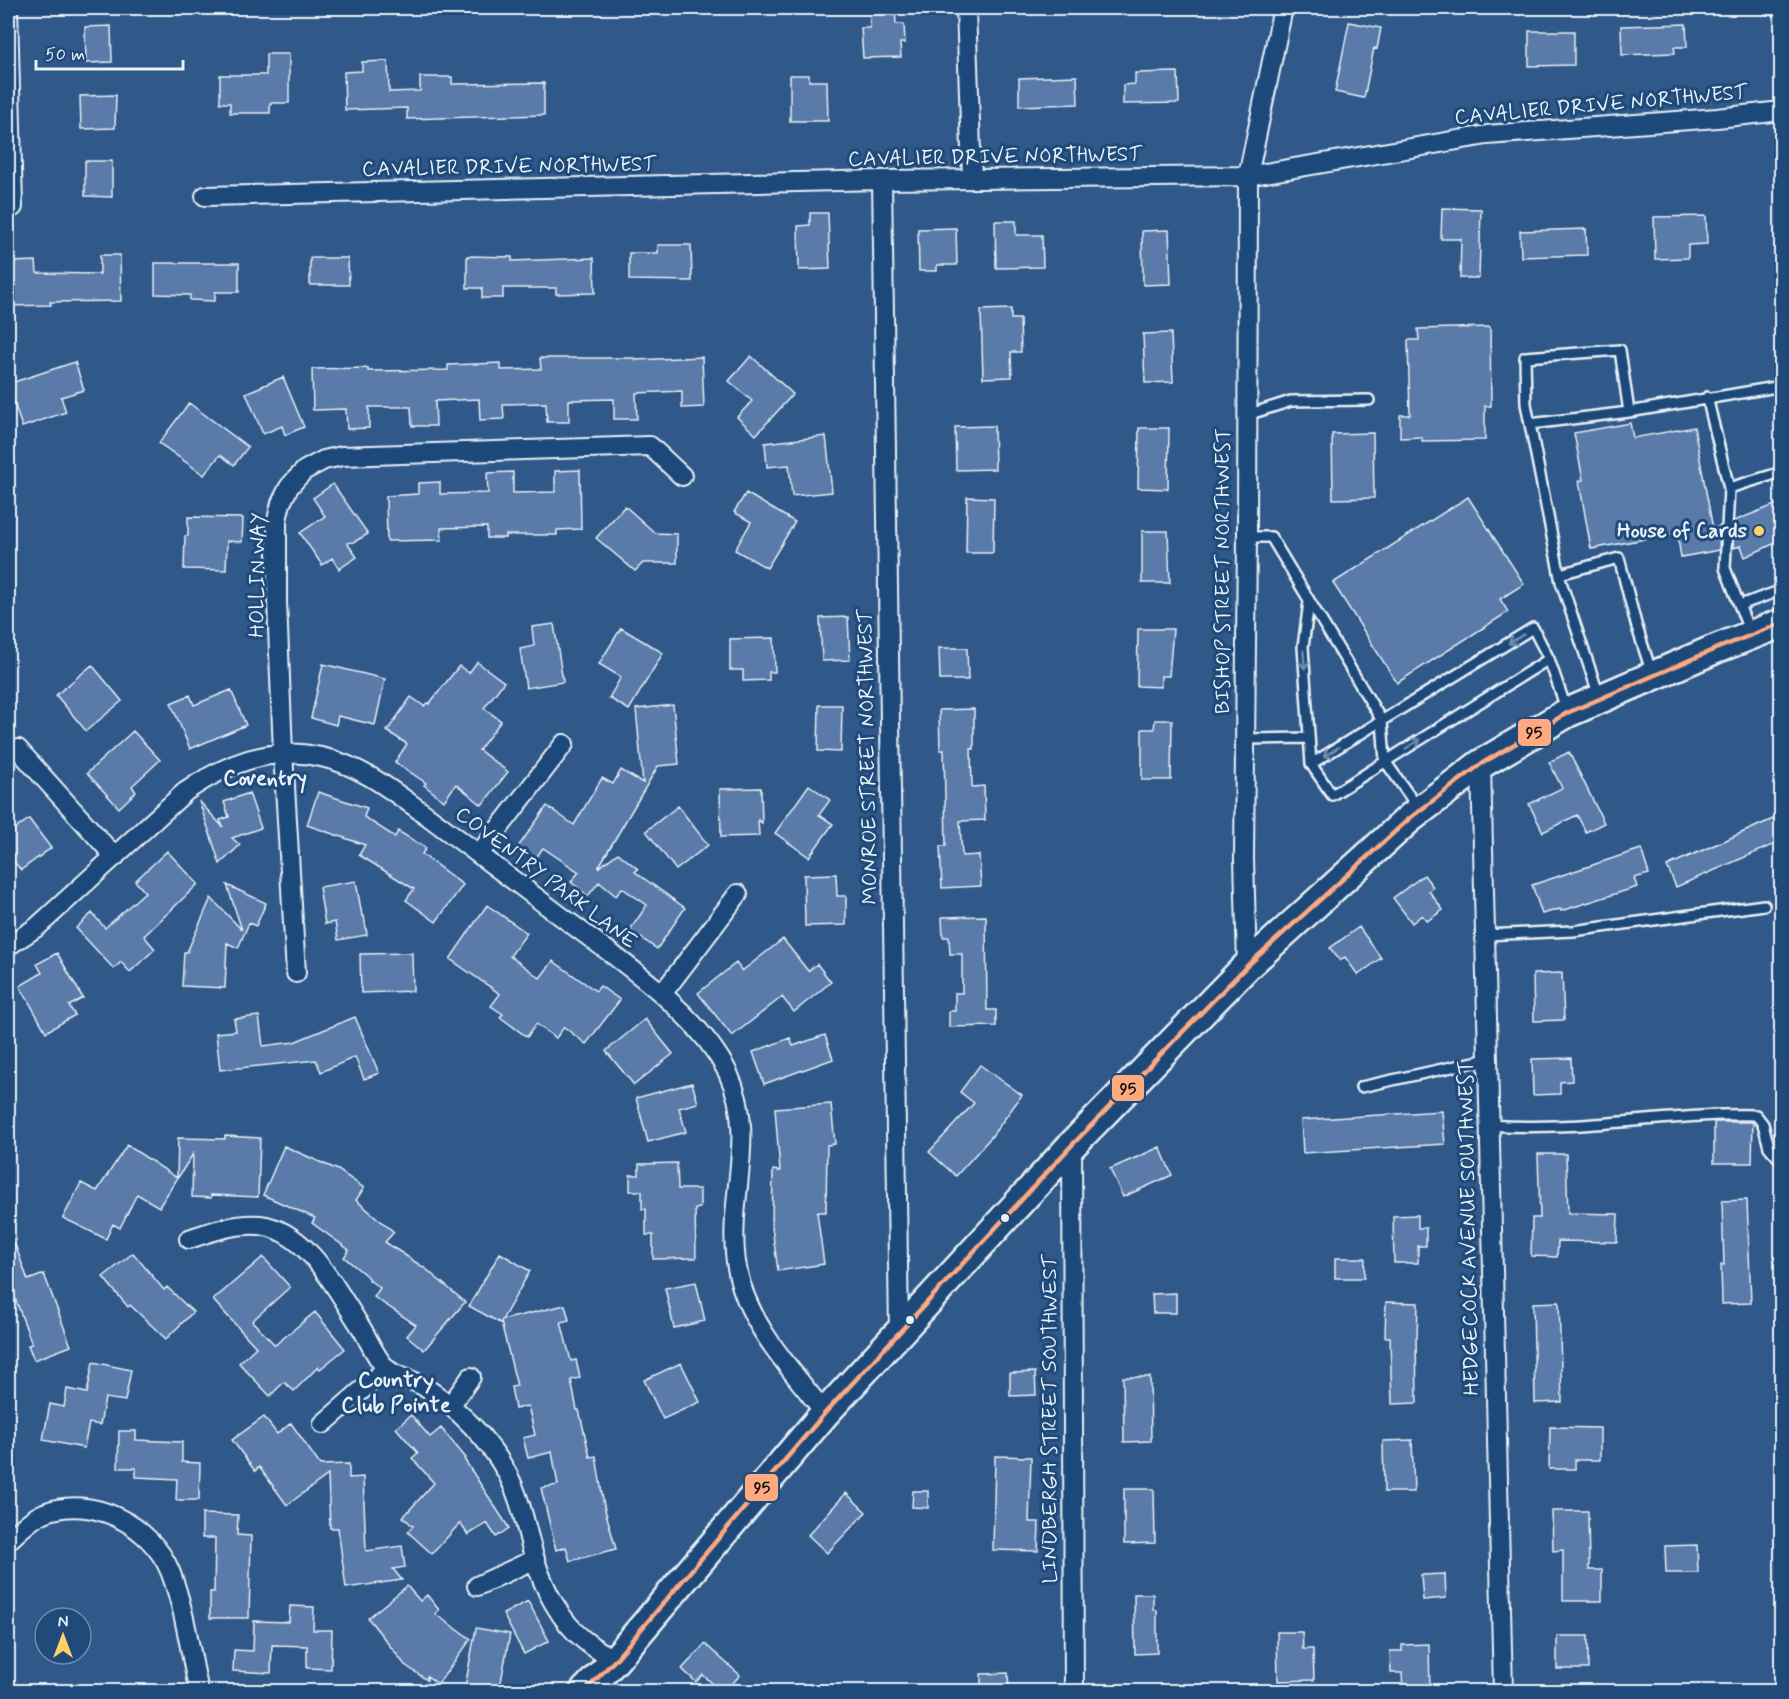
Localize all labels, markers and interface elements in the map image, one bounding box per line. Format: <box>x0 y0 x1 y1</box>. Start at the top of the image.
scale bar <box>36 33 183 71</box>
text: 50 m <box>45 43 85 67</box>
street label: CAVALIER DRIVE NORTHWEST <box>1453 78 1749 132</box>
street label: CAVALIER DRIVE NORTHWEST <box>848 140 1143 174</box>
street label: CAVALIER DRIVE NORTHWEST <box>362 150 657 184</box>
street label: BISHOP STREET NORTHWEST <box>1209 428 1237 714</box>
street label: HOLLIN WAY <box>243 512 273 638</box>
place label: House of Cards <box>1617 517 1748 545</box>
marker: House of Cards <box>1752 524 1766 538</box>
street label: MONROE STREET NORTHWEST <box>851 608 885 905</box>
one-way arrow <box>1508 633 1525 645</box>
one-way arrow <box>1299 649 1310 669</box>
line badge: 95 <box>1517 718 1552 747</box>
text: 95 <box>1526 723 1543 744</box>
one-way arrow <box>1404 738 1421 750</box>
one-way arrow <box>1323 745 1340 758</box>
district label: Coventry <box>223 765 307 794</box>
street label: COVENTRY PARK LANE <box>449 800 643 956</box>
street label: HEDGECOCK AVENUE SOUTHWEST <box>1452 1060 1486 1396</box>
line badge: 95 <box>1111 1074 1145 1102</box>
text: 95 <box>1120 1079 1137 1100</box>
unlabelled marker <box>999 1212 1011 1224</box>
street label: LINDBERGH STREET SOUTHWEST <box>1036 1254 1064 1584</box>
unlabelled marker <box>904 1314 916 1326</box>
district label: Country Club Pointe <box>341 1367 451 1420</box>
line badge: 95 <box>744 1473 779 1502</box>
text: 95 <box>754 1478 771 1499</box>
north arrow <box>33 1606 93 1666</box>
text: N <box>58 1612 68 1633</box>

